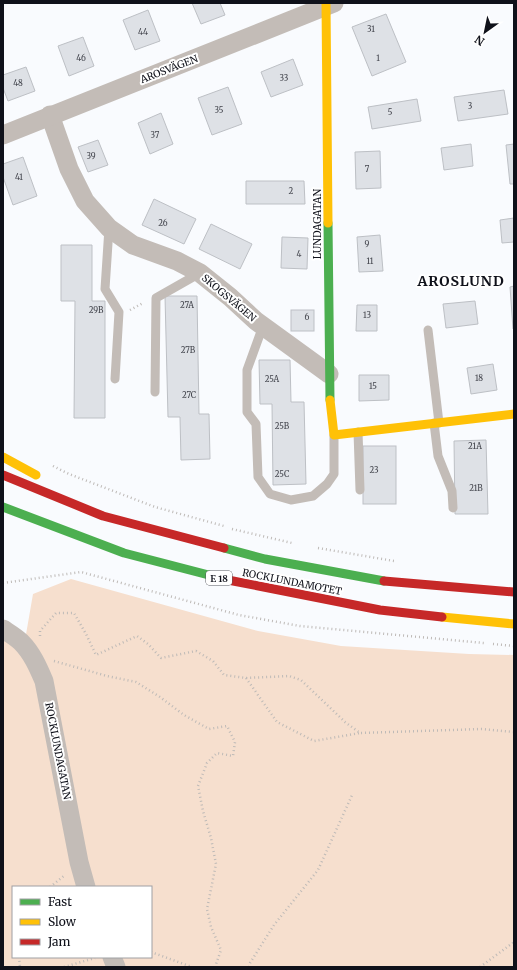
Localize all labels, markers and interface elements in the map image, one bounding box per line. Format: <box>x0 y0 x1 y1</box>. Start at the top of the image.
north arrow <box>465 12 505 52</box>
house number: 31 <box>367 24 375 34</box>
house number: 44 <box>138 27 148 37</box>
text: N <box>472 32 487 49</box>
street label: AROSVÄGEN <box>137 51 200 86</box>
house number: 46 <box>76 53 86 63</box>
house number: 1 <box>376 53 380 63</box>
house number: 33 <box>280 73 289 83</box>
house number: 48 <box>13 78 23 88</box>
house number: 3 <box>468 101 473 111</box>
house number: 35 <box>215 105 224 115</box>
house number: 5 <box>388 107 393 117</box>
house number: 37 <box>151 130 160 140</box>
house number: 39 <box>86 151 96 161</box>
house number: 7 <box>365 164 370 174</box>
house number: 41 <box>15 172 23 182</box>
house number: 2 <box>289 186 294 196</box>
street label: LUNDAGATAN <box>311 189 324 259</box>
house number: 26 <box>158 218 168 228</box>
house number: 9 <box>365 239 370 249</box>
house number: 4 <box>297 249 302 259</box>
house number: 11 <box>367 256 374 266</box>
street label: SKOGSVÄGEN <box>199 271 260 325</box>
district label: AROSLUND <box>416 272 505 290</box>
house number: 27A <box>180 300 194 310</box>
house number: 29B <box>89 305 104 315</box>
house number: 13 <box>363 310 371 320</box>
house number: 6 <box>305 312 310 322</box>
house number: 27B <box>181 345 196 355</box>
house number: 18 <box>475 373 483 383</box>
house number: 25A <box>265 374 280 384</box>
house number: 15 <box>369 381 377 391</box>
house number: 27C <box>182 390 196 400</box>
house number: 25B <box>275 421 290 431</box>
house number: 21A <box>468 441 482 451</box>
house number: 23 <box>369 465 379 475</box>
house number: 25C <box>275 469 289 479</box>
house number: 21B <box>469 483 483 493</box>
street label: ROCKLUNDAMOTET <box>241 566 343 598</box>
road number: E 18 <box>206 571 232 585</box>
street label: ROCKLUNDAGATAN <box>42 701 74 801</box>
legend <box>12 886 152 958</box>
text: Fast <box>48 894 72 909</box>
text: Slow <box>48 914 77 929</box>
text: Jam <box>47 934 71 949</box>

